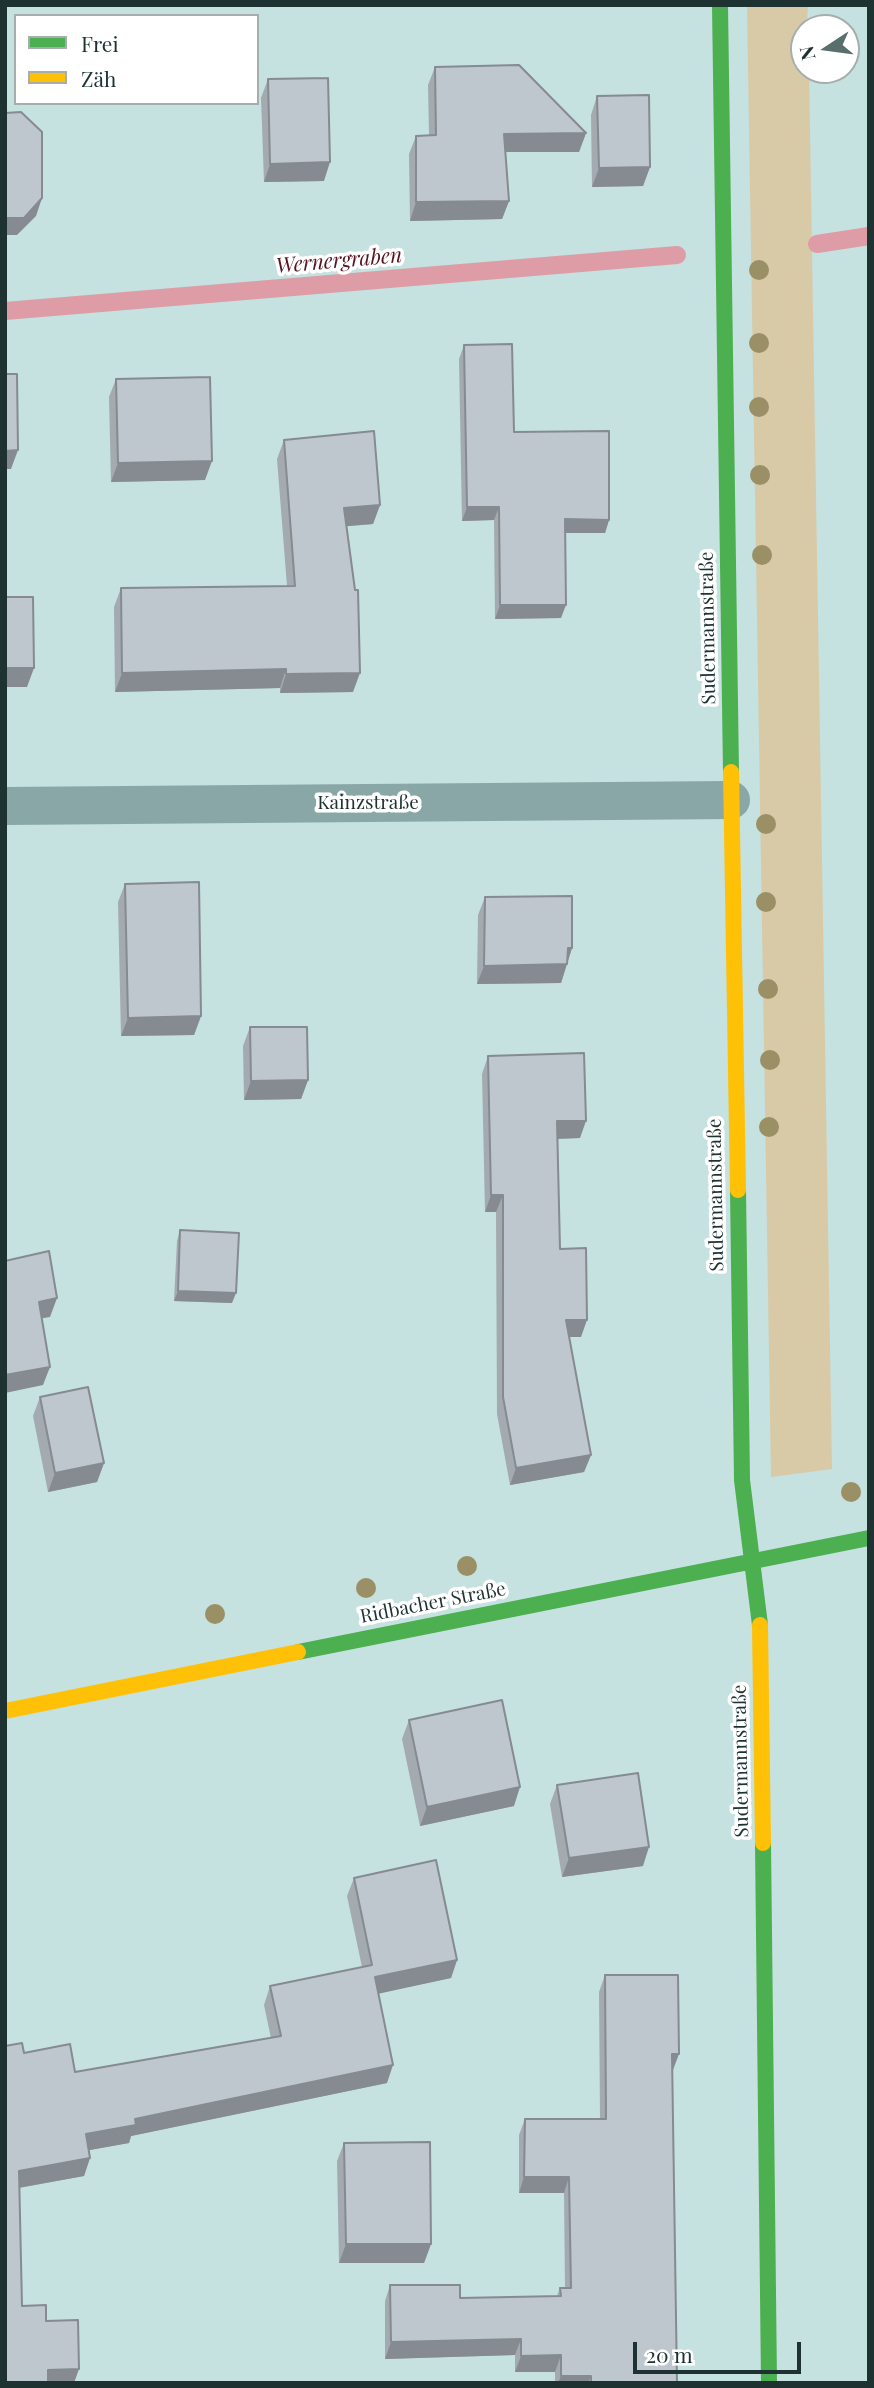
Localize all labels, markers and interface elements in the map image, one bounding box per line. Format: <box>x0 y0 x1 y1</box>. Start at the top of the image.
legend <box>14 14 259 105</box>
north arrow <box>790 14 860 84</box>
text: Frei <box>81 29 119 57</box>
text: N <box>792 44 821 63</box>
text: Zäh <box>81 64 116 92</box>
water label: Wernergraben <box>275 243 403 279</box>
street label: Sudermannstraße <box>695 551 721 705</box>
street label: Kainzstraße <box>317 792 419 814</box>
street label: Sudermannstraße <box>703 1118 729 1272</box>
street label: Ridbacher Straße <box>358 1578 508 1628</box>
street label: Sudermannstraße <box>728 1684 754 1838</box>
scale bar <box>636 2328 804 2372</box>
text: 20 m <box>646 2340 693 2368</box>

